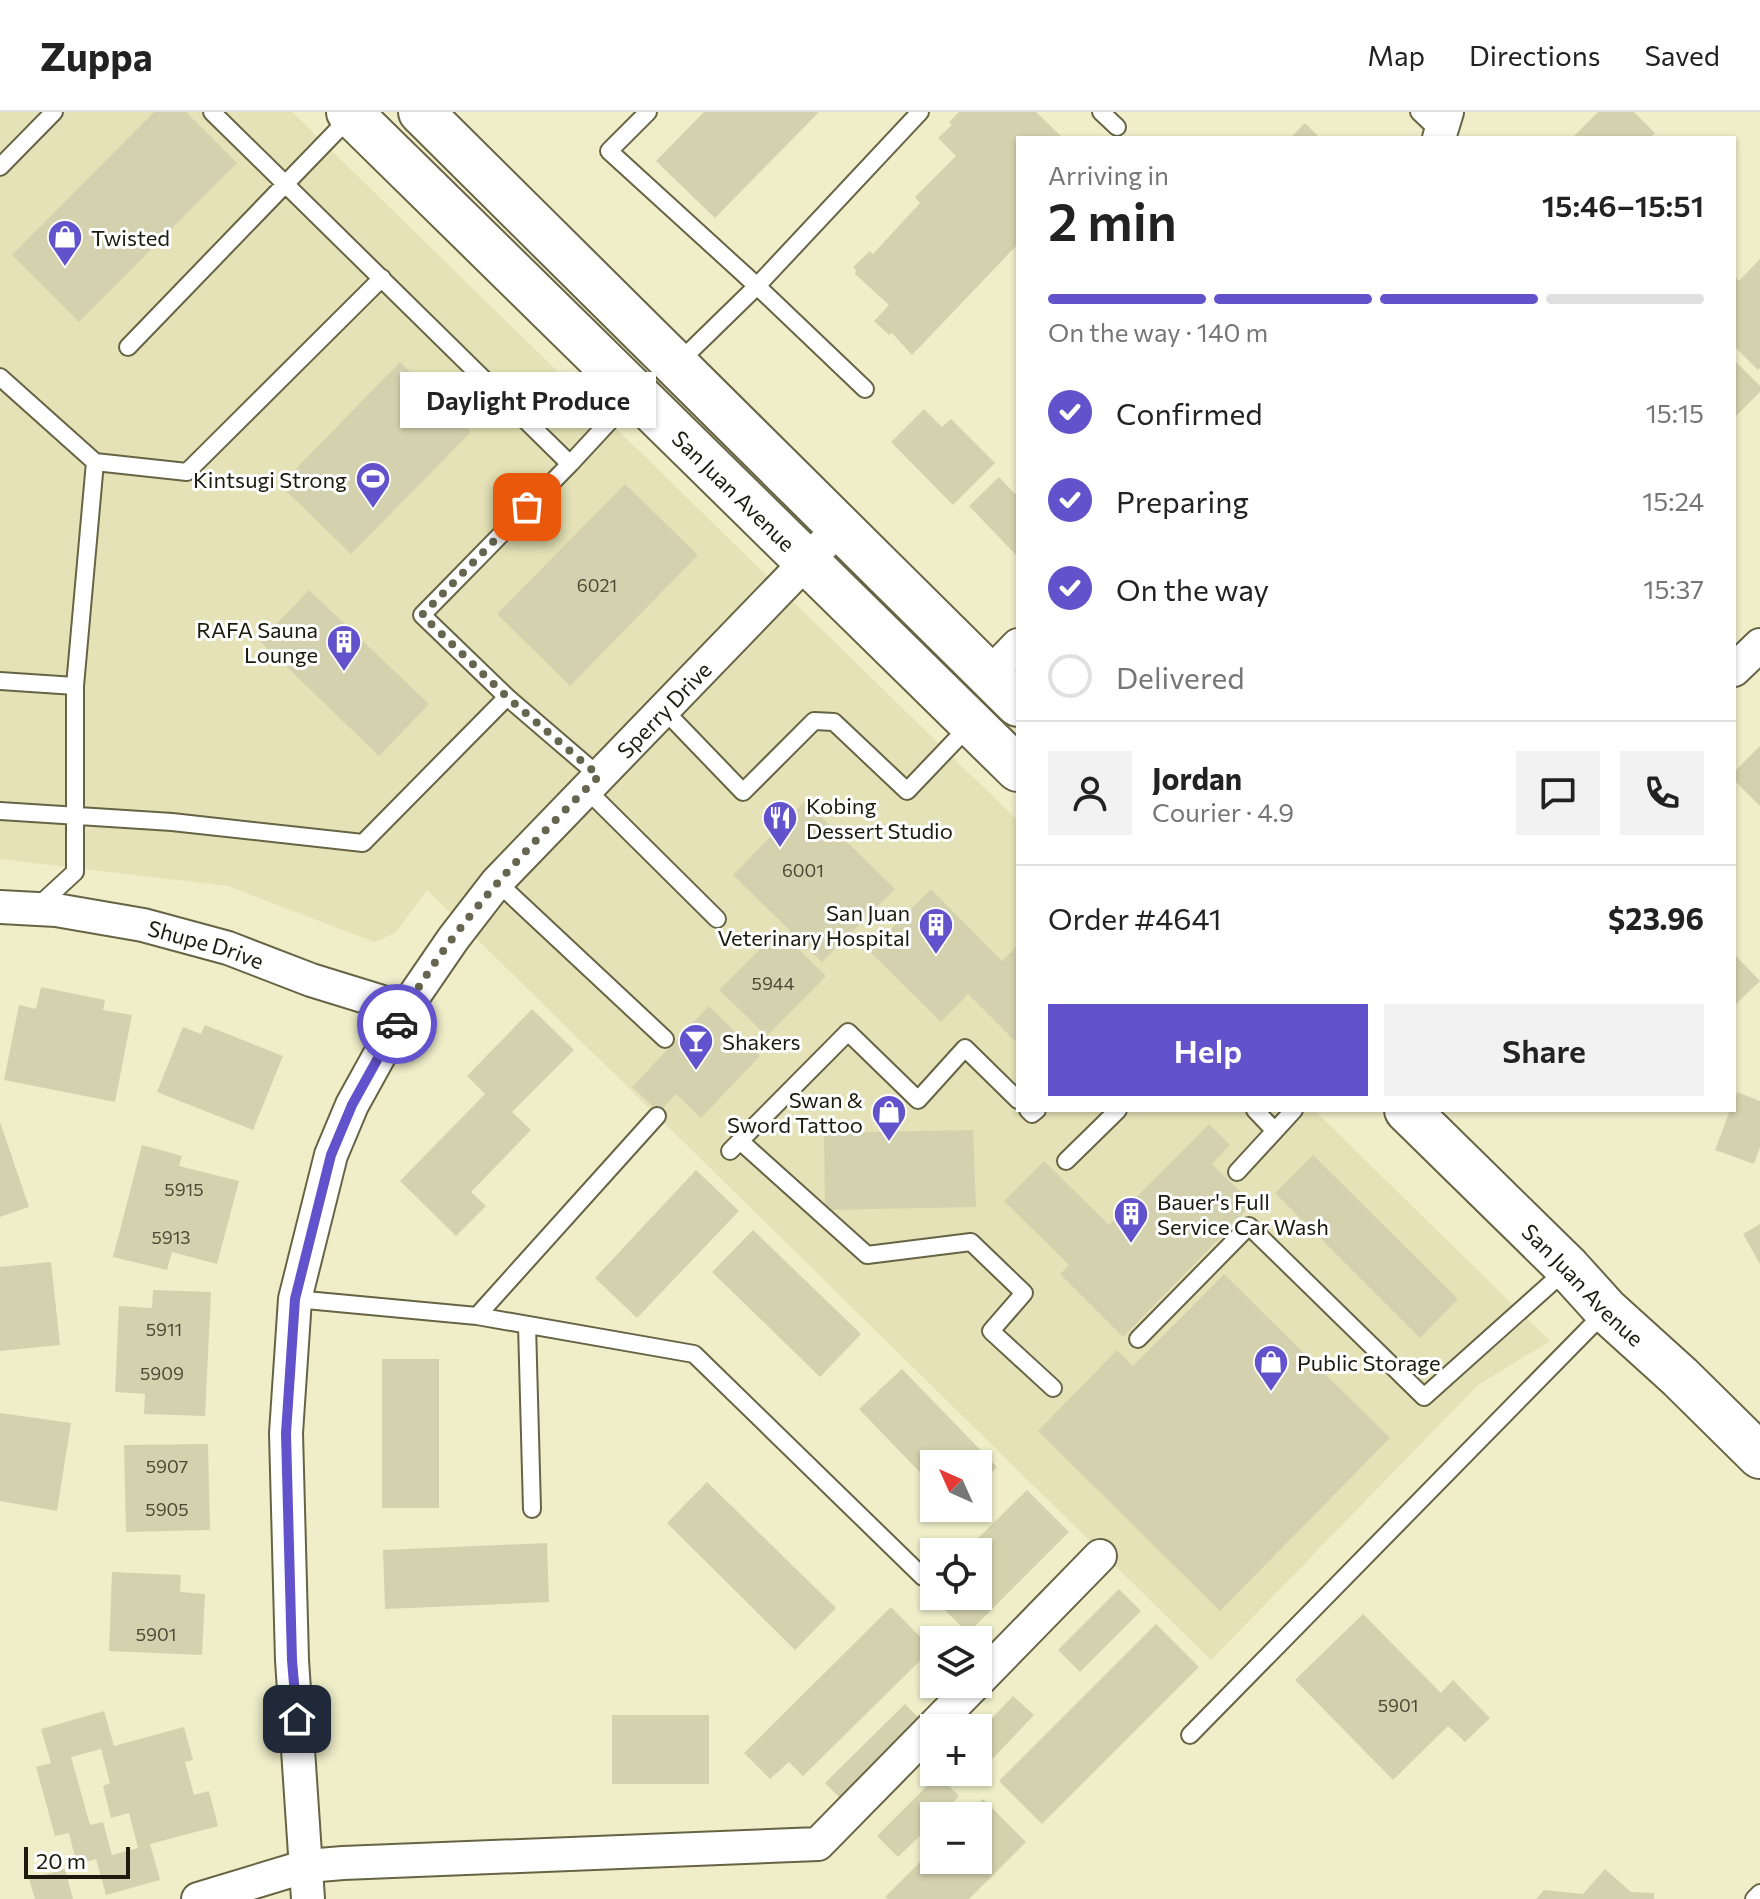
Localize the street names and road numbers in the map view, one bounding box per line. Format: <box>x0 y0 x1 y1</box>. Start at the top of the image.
street label: San Juan Avenue <box>667 424 801 557</box>
street label: Sperry Drive <box>611 656 716 763</box>
street label: Shupe Drive <box>145 913 268 974</box>
street label: San Juan Avenue <box>1517 1217 1650 1351</box>

